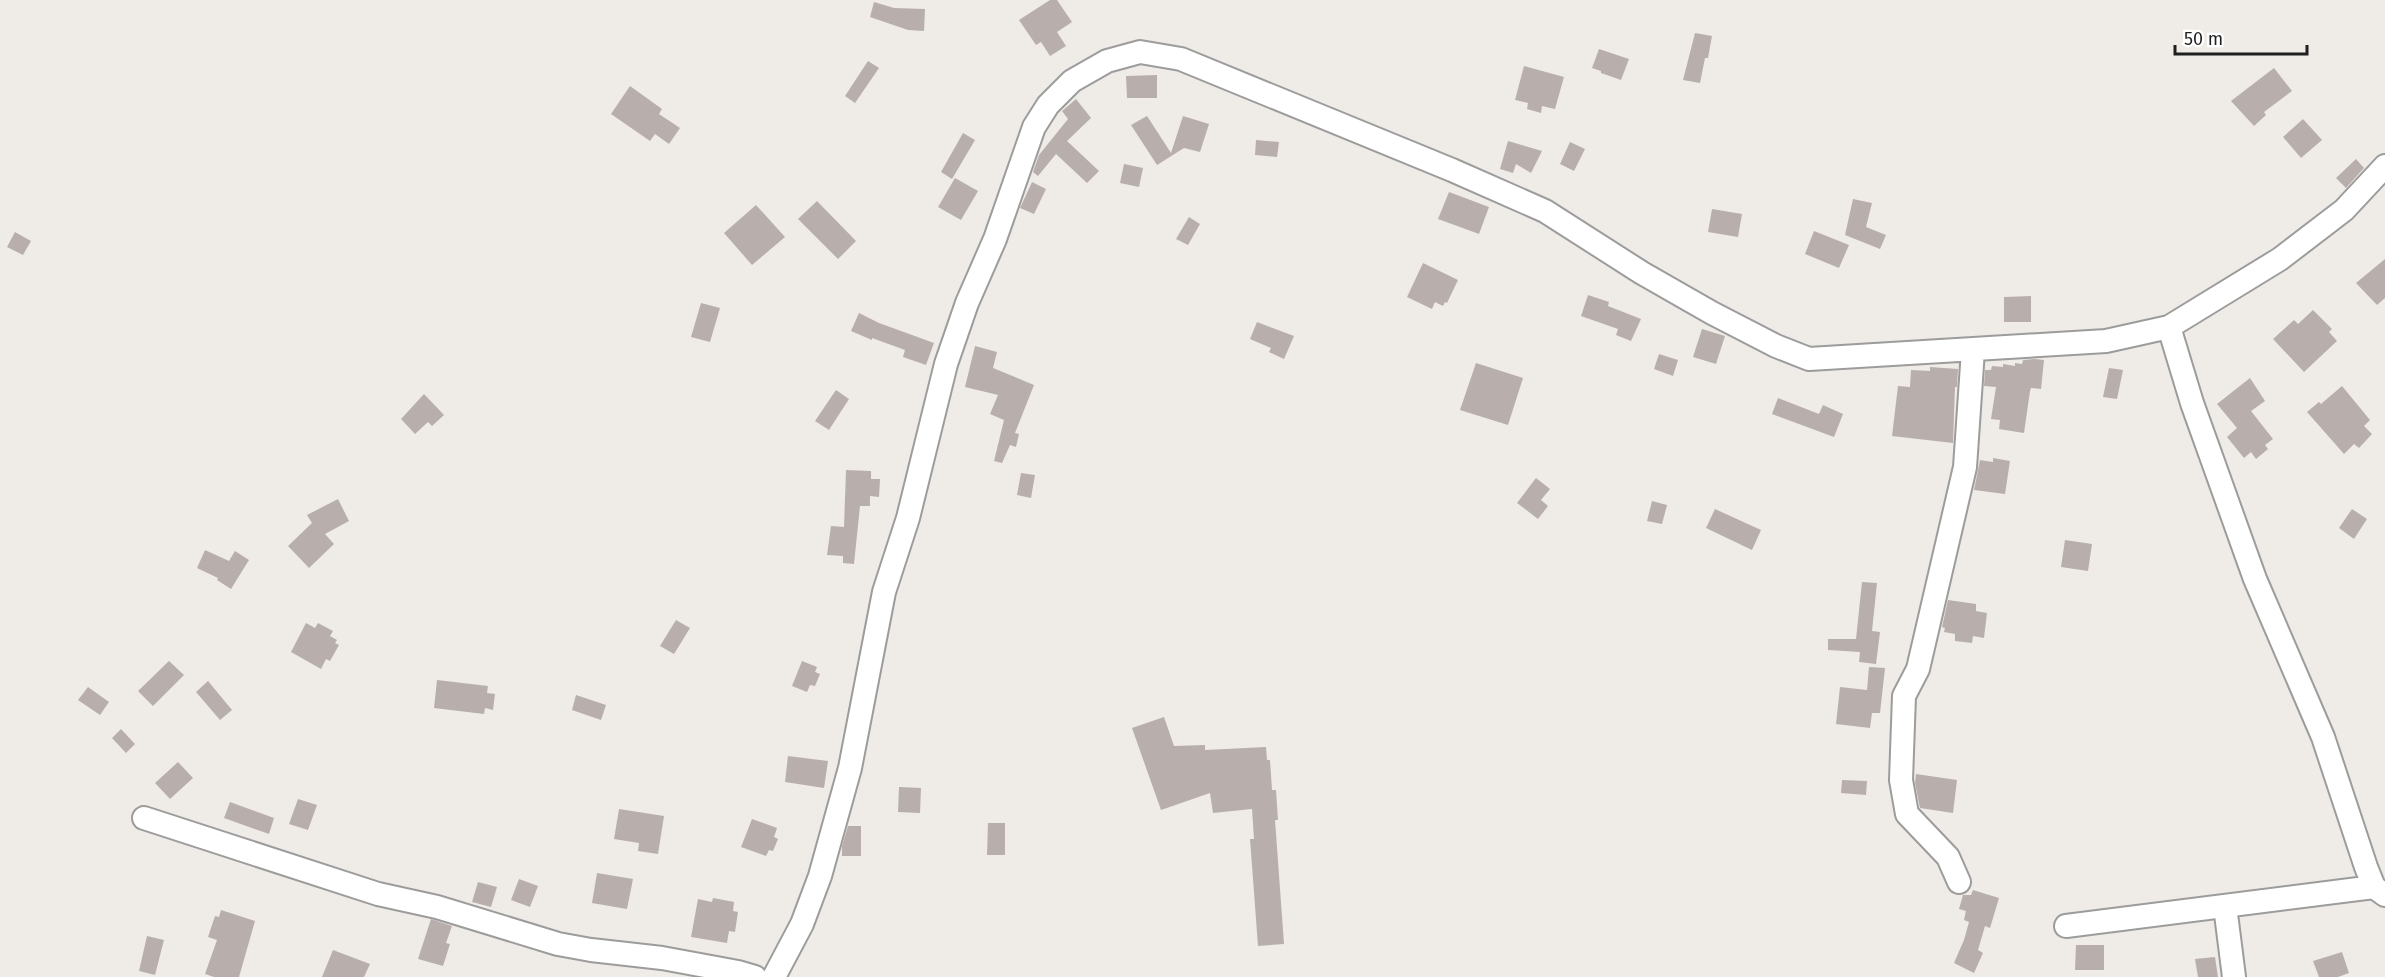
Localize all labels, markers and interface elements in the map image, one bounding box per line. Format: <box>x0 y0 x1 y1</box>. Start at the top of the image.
scale bar <box>2175 18 2307 56</box>
text: 50 m <box>2184 28 2223 50</box>

